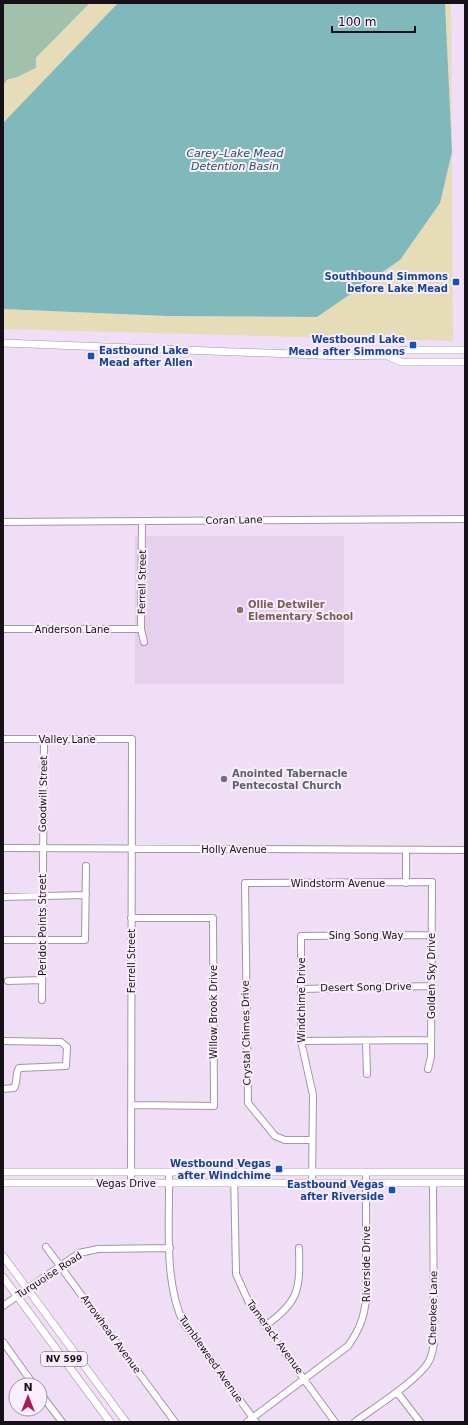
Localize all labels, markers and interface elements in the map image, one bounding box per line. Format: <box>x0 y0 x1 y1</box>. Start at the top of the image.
scale bar <box>332 8 415 34</box>
text: 100 m <box>338 15 376 29</box>
water label: Carey–Lake Mead Detention Basin <box>186 147 285 173</box>
place label: Southbound Simmons before Lake Mead <box>325 271 448 294</box>
marker: Southbound Simmons before Lake Mead <box>451 277 461 287</box>
place label: Westbound Lake Mead after Simmons <box>288 334 405 357</box>
marker: Westbound Lake Mead after Simmons <box>408 340 418 350</box>
place label: Eastbound Lake Mead after Allen <box>99 345 193 368</box>
marker: Eastbound Lake Mead after Allen <box>86 351 96 361</box>
street label: Coran Lane <box>205 514 263 526</box>
street label: Ferrell Street <box>136 550 148 614</box>
place label: Ollie Detwiler Elementary School <box>248 599 353 622</box>
marker: Ollie Detwiler Elementary School <box>235 605 245 615</box>
street label: Anderson Lane <box>35 624 109 635</box>
street label: Valley Lane <box>38 734 96 745</box>
street label: Goodwill Street <box>37 756 49 832</box>
place label: Anointed Tabernacle Pentecostal Church <box>232 768 348 791</box>
marker: Anointed Tabernacle Pentecostal Church <box>219 774 229 784</box>
street label: Holly Avenue <box>201 844 267 855</box>
street label: Peridot Points Street <box>37 874 48 976</box>
street label: Windstorm Avenue <box>291 878 385 889</box>
street label: Ferrell Street <box>126 929 137 993</box>
street label: Sing Song Way <box>329 930 403 941</box>
street label: Golden Sky Drive <box>426 933 437 1019</box>
street label: Windchime Drive <box>296 957 307 1043</box>
street label: Willow Brook Drive <box>208 965 219 1059</box>
street label: Crystal Chimes Drive <box>240 980 252 1086</box>
street label: Desert Song Drive <box>320 981 412 993</box>
place label: Westbound Vegas after Windchime <box>170 1158 271 1181</box>
marker: Westbound Vegas after Windchime <box>274 1164 284 1174</box>
street label: Vegas Drive <box>96 1178 156 1189</box>
place label: Eastbound Vegas after Riverside <box>287 1179 384 1202</box>
marker: Eastbound Vegas after Riverside <box>387 1185 397 1195</box>
street label: Riverside Drive <box>361 1226 372 1302</box>
street label: Turquoise Road <box>13 1250 84 1301</box>
street label: Cherokee Lane <box>427 1271 439 1345</box>
street label: Arrowhead Avenue <box>79 1293 143 1375</box>
street label: Tamerack Avenue <box>244 1297 305 1376</box>
street label: Tumbleweed Avenue <box>176 1313 245 1404</box>
road number: NV 599 <box>41 1352 87 1366</box>
north arrow <box>8 1377 48 1417</box>
text: N <box>23 1381 33 1394</box>

